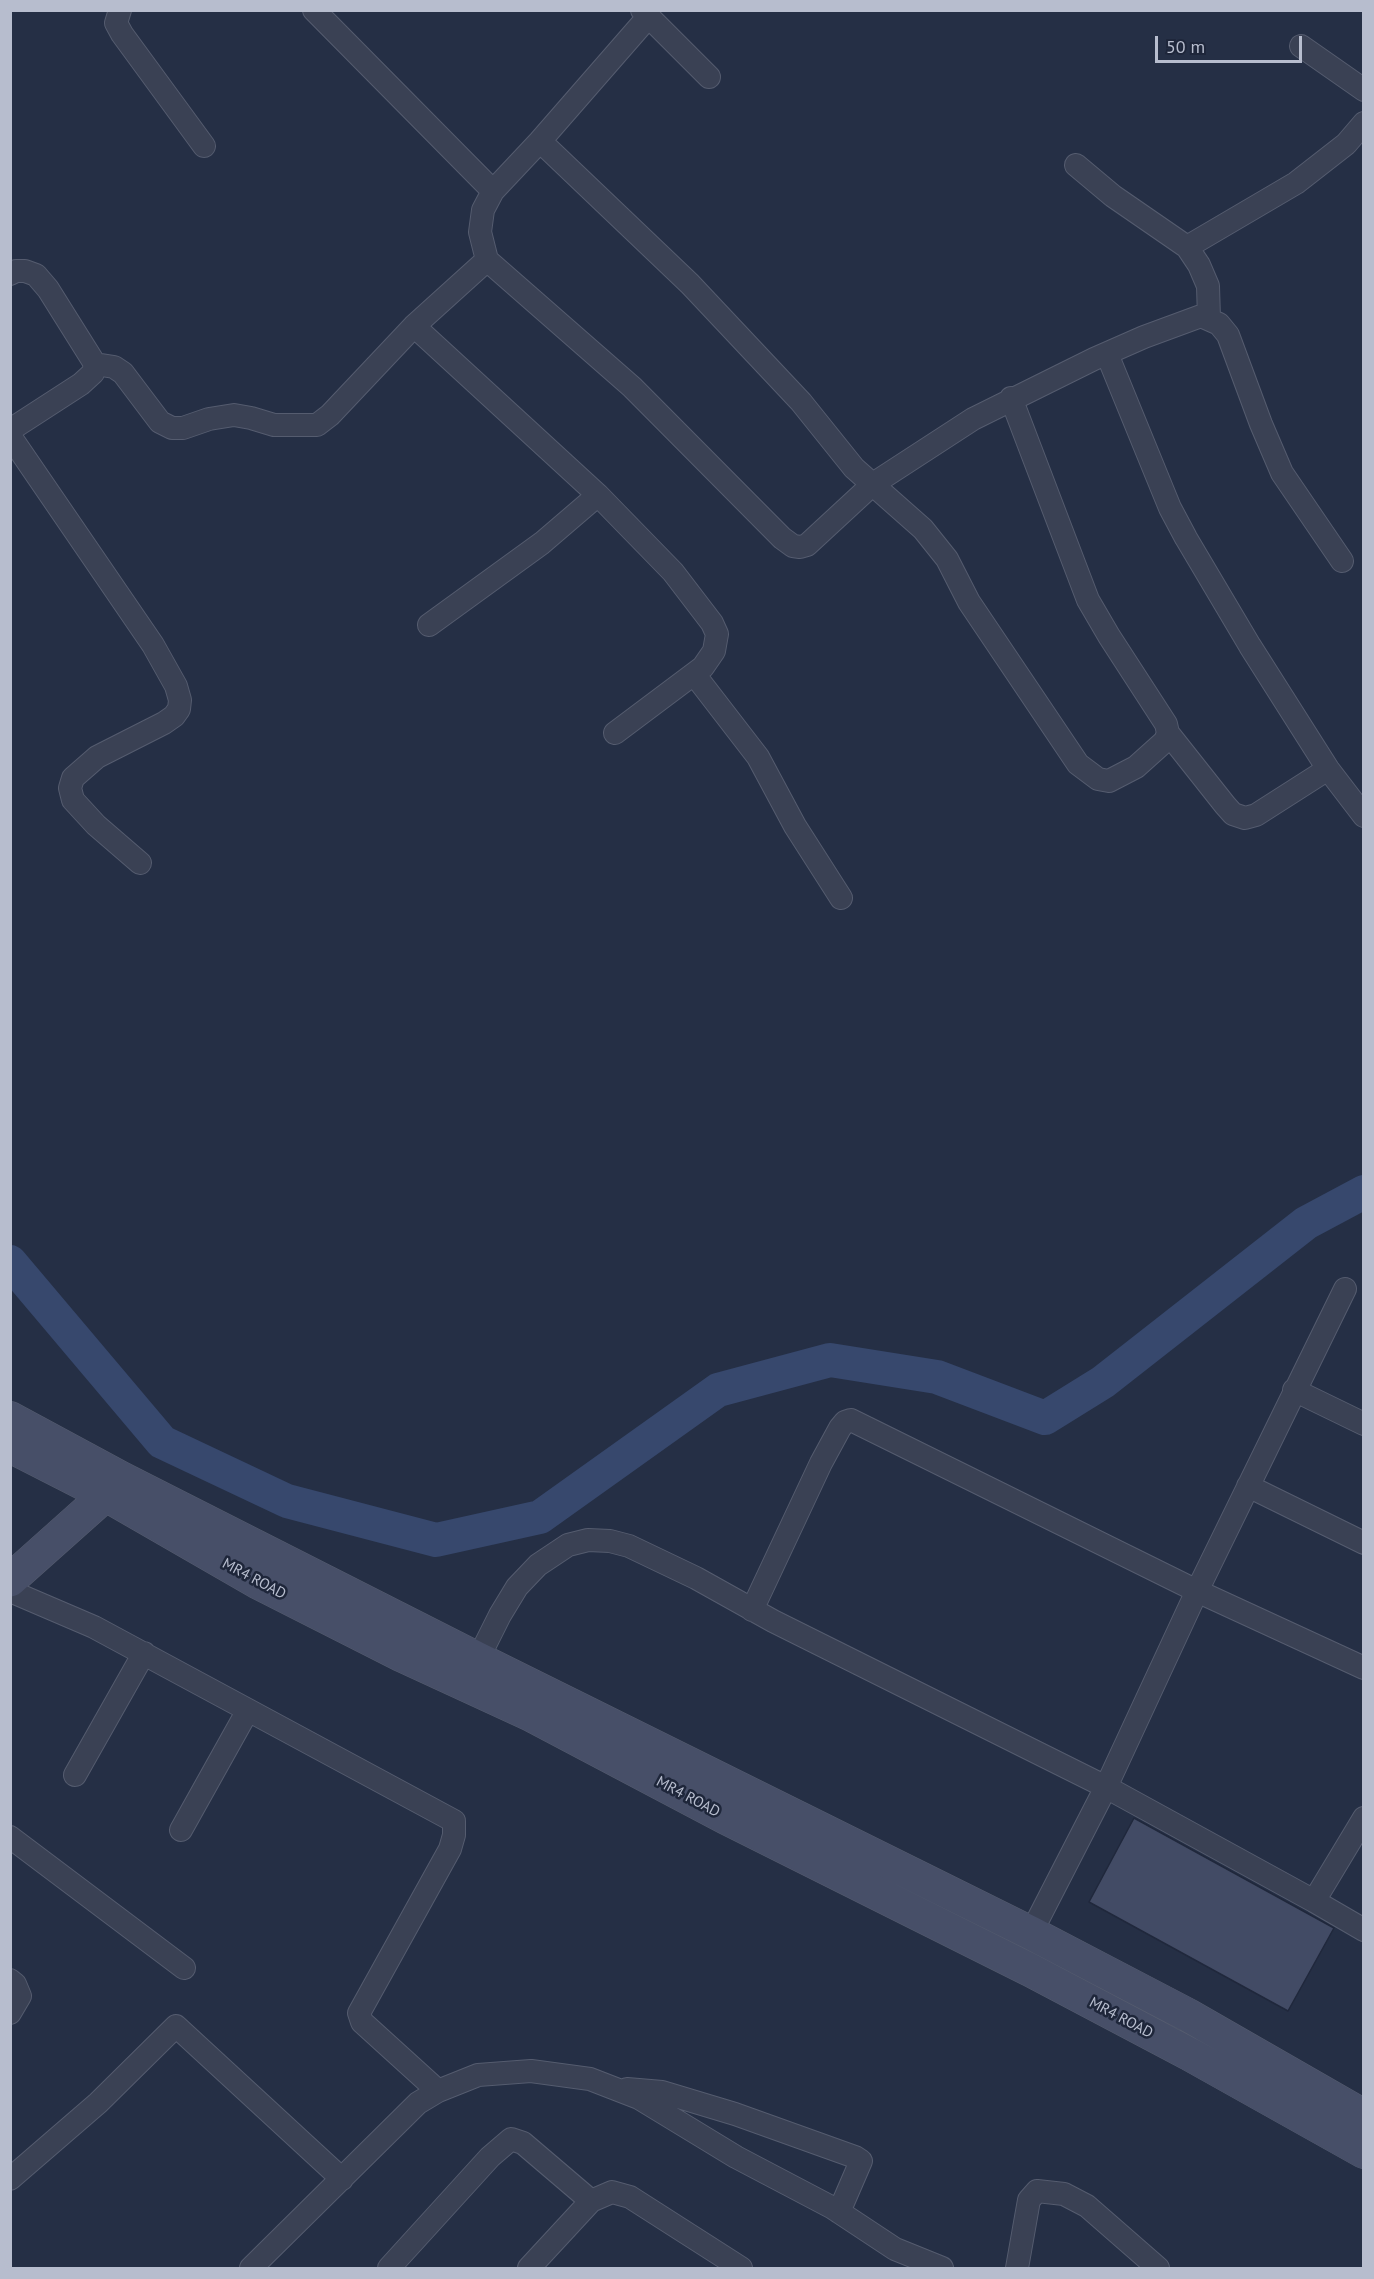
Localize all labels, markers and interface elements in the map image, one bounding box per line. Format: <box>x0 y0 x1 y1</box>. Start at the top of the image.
scale bar <box>1158 24 1305 62</box>
text: 50 m <box>1166 35 1205 58</box>
street label: MR4 ROAD <box>219 1555 289 1603</box>
street label: MR4 ROAD <box>653 1773 723 1821</box>
street label: MR4 ROAD <box>1086 1994 1156 2042</box>

